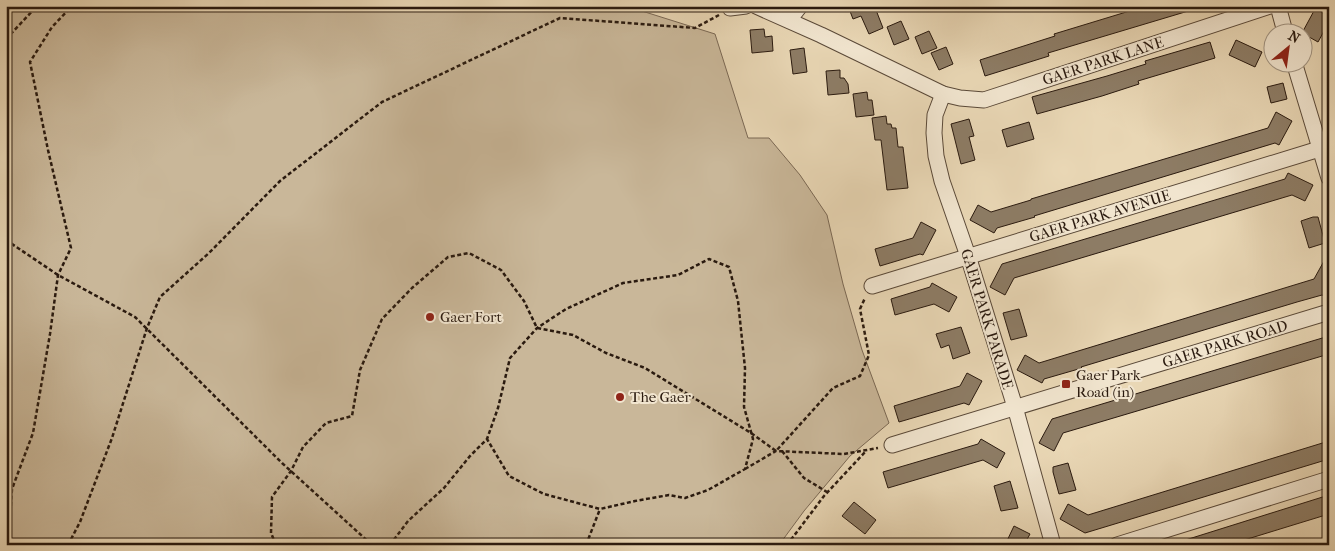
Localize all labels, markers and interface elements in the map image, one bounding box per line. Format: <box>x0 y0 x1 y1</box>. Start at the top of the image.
north arrow <box>1262 22 1312 72</box>
text: N <box>1285 27 1303 47</box>
street label: GAER PARK LANE <box>1040 33 1166 89</box>
street label: GAER PARK AVENUE <box>1027 186 1173 246</box>
street label: GAER PARK PARADE <box>957 247 1017 391</box>
place label: Gaer Fort <box>440 308 503 326</box>
marker: Gaer Fort <box>424 311 436 323</box>
street label: GAER PARK ROAD <box>1160 316 1290 372</box>
place label: Gaer Park Road (in) <box>1076 366 1141 401</box>
marker: Gaer Park Road (in) <box>1060 378 1072 390</box>
place label: The Gaer <box>630 388 691 406</box>
marker: The Gaer <box>614 391 626 403</box>

